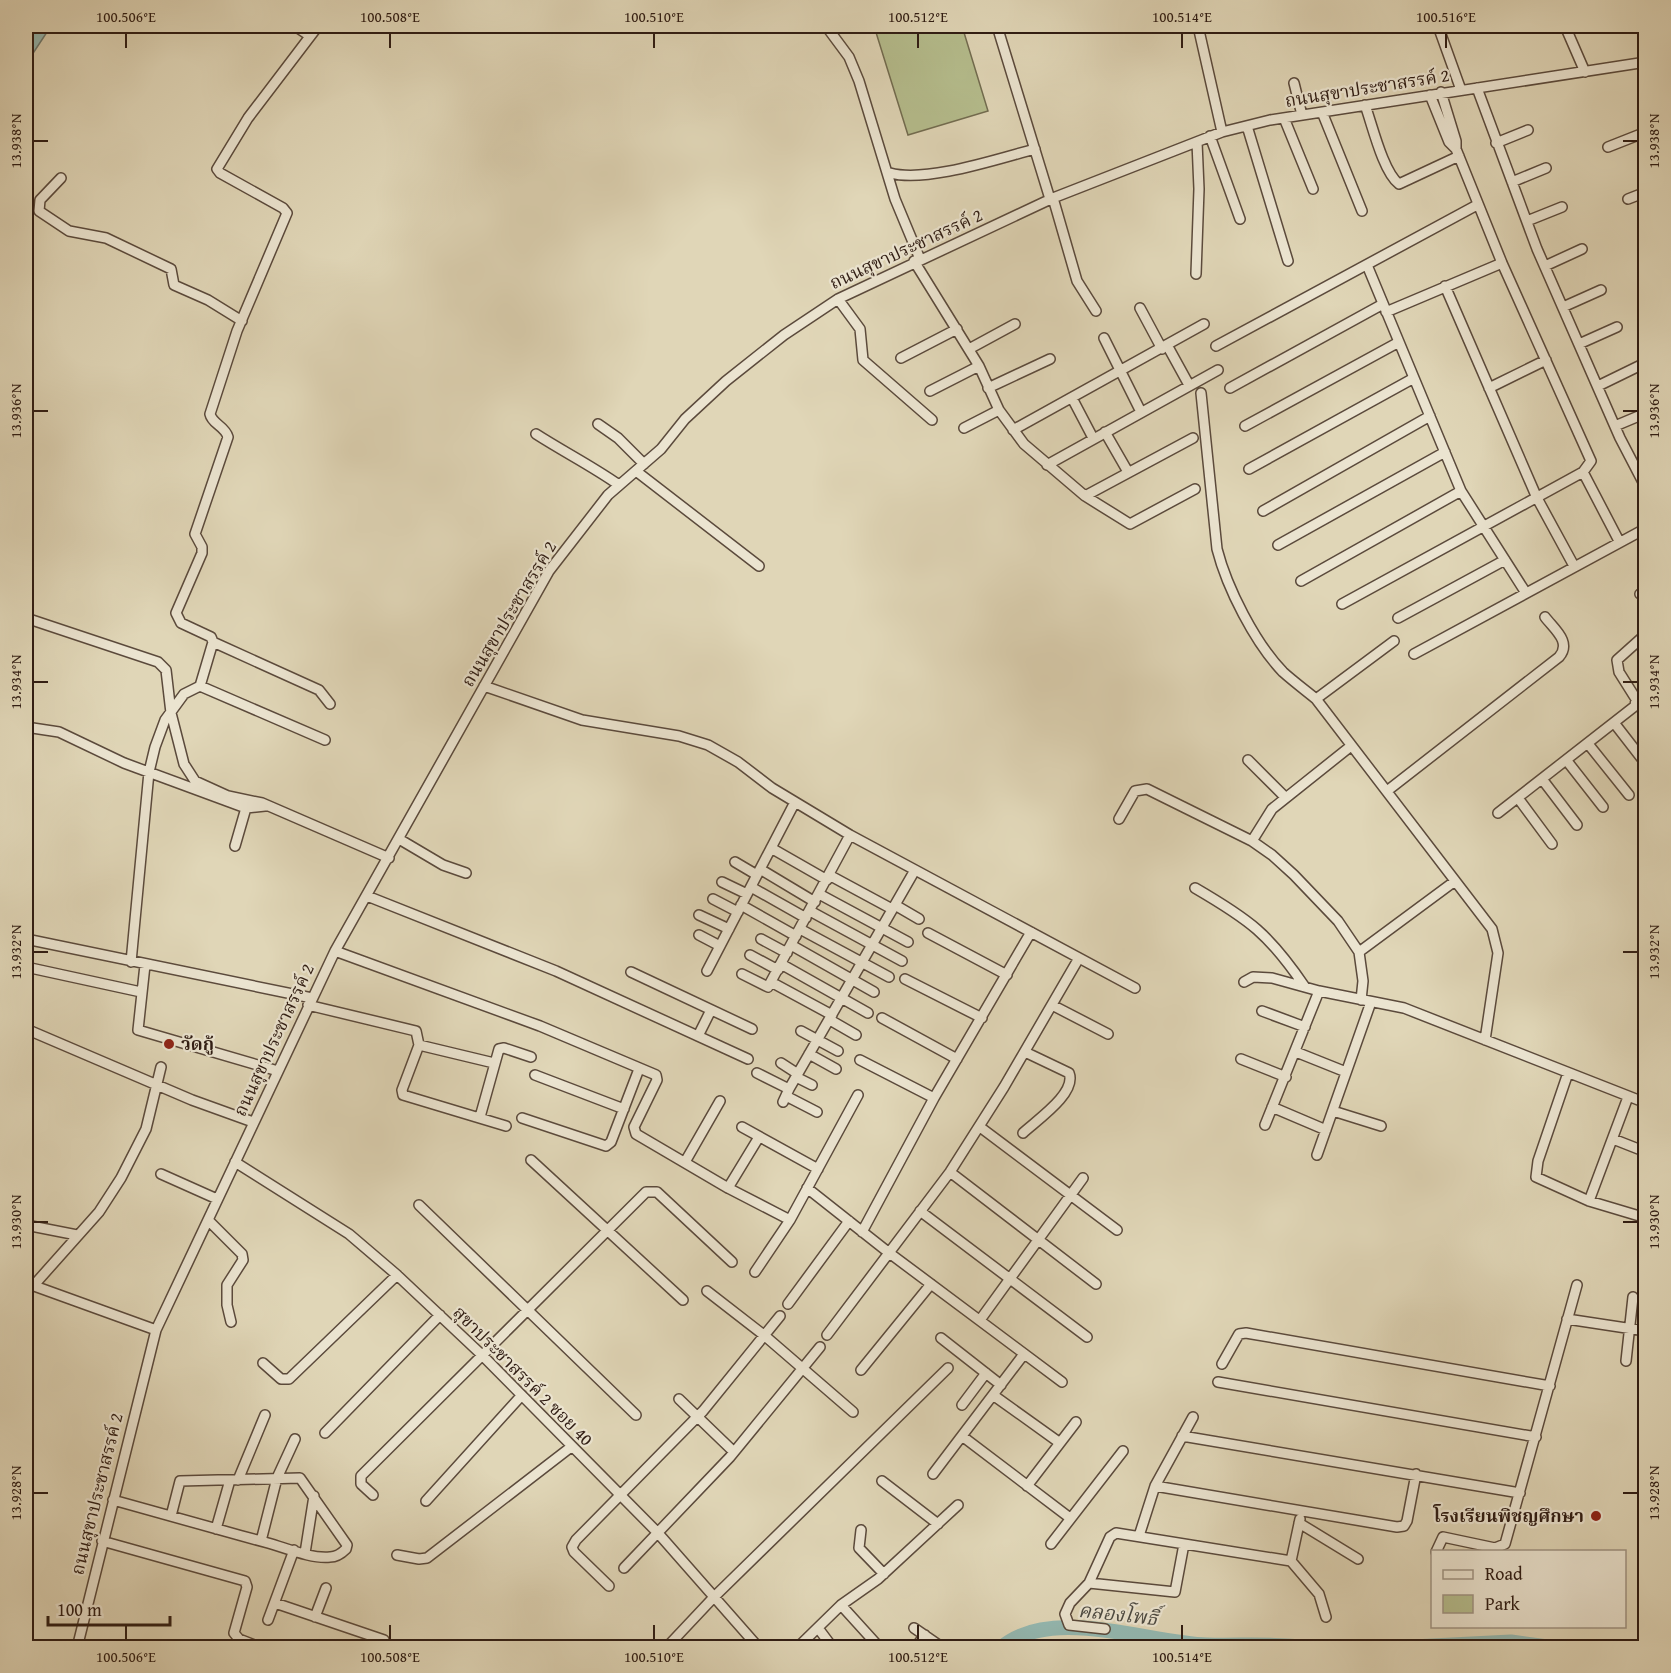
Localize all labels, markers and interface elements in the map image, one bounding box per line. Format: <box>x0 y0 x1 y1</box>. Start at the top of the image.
text: 100.506°E <box>96 6 156 27</box>
text: 100.508°E <box>360 6 420 27</box>
text: 100.510°E <box>624 6 684 27</box>
text: 100.512°E <box>888 6 948 27</box>
text: 100.514°E <box>1152 6 1212 27</box>
text: 100.516°E <box>1416 6 1476 27</box>
street label: ถนนสุขาประชาสรรค์ 2 <box>1283 61 1451 114</box>
text: 13.938°N <box>5 113 26 168</box>
text: 13.938°N <box>1643 113 1664 168</box>
street label: ถนนสุขาประชาสรรค์ 2 <box>825 201 987 296</box>
text: 13.936°N <box>5 383 26 438</box>
text: 13.936°N <box>1643 383 1664 438</box>
street label: ถนนสุขาประชาสรรค์ 2 <box>454 536 563 692</box>
text: 13.934°N <box>5 654 26 709</box>
text: 13.934°N <box>1643 654 1664 709</box>
text: 13.932°N <box>5 924 26 979</box>
text: 13.932°N <box>1643 924 1664 979</box>
street label: ถนนสุขาประชาสรรค์ 2 <box>226 959 321 1121</box>
place label: วัดกู้ <box>181 1030 214 1057</box>
marker: วัดกู้ <box>162 1037 176 1051</box>
text: 13.930°N <box>5 1194 26 1249</box>
text: 13.930°N <box>1643 1194 1664 1249</box>
street label: สุขาประชาสรรค์ 2 ซอย 40 <box>447 1299 600 1452</box>
street label: ถนนสุขาประชาสรรค์ 2 <box>63 1410 130 1578</box>
text: 13.928°N <box>5 1465 26 1520</box>
text: 13.928°N <box>1643 1465 1664 1520</box>
place label: โรงเรียนพิชญศึกษา <box>1432 1502 1584 1529</box>
marker: โรงเรียนพิชญศึกษา <box>1589 1509 1603 1523</box>
legend <box>1431 1550 1626 1628</box>
text: Road <box>1485 1560 1523 1587</box>
scale bar <box>48 1589 170 1627</box>
text: Park <box>1485 1590 1521 1617</box>
water label: คลองโพธิ์ <box>1077 1595 1166 1633</box>
text: 100 m <box>57 1596 102 1623</box>
text: 100.506°E <box>96 1646 156 1667</box>
text: 100.508°E <box>360 1646 420 1667</box>
text: 100.510°E <box>624 1646 684 1667</box>
text: 100.512°E <box>888 1646 948 1667</box>
text: 100.514°E <box>1152 1646 1212 1667</box>

